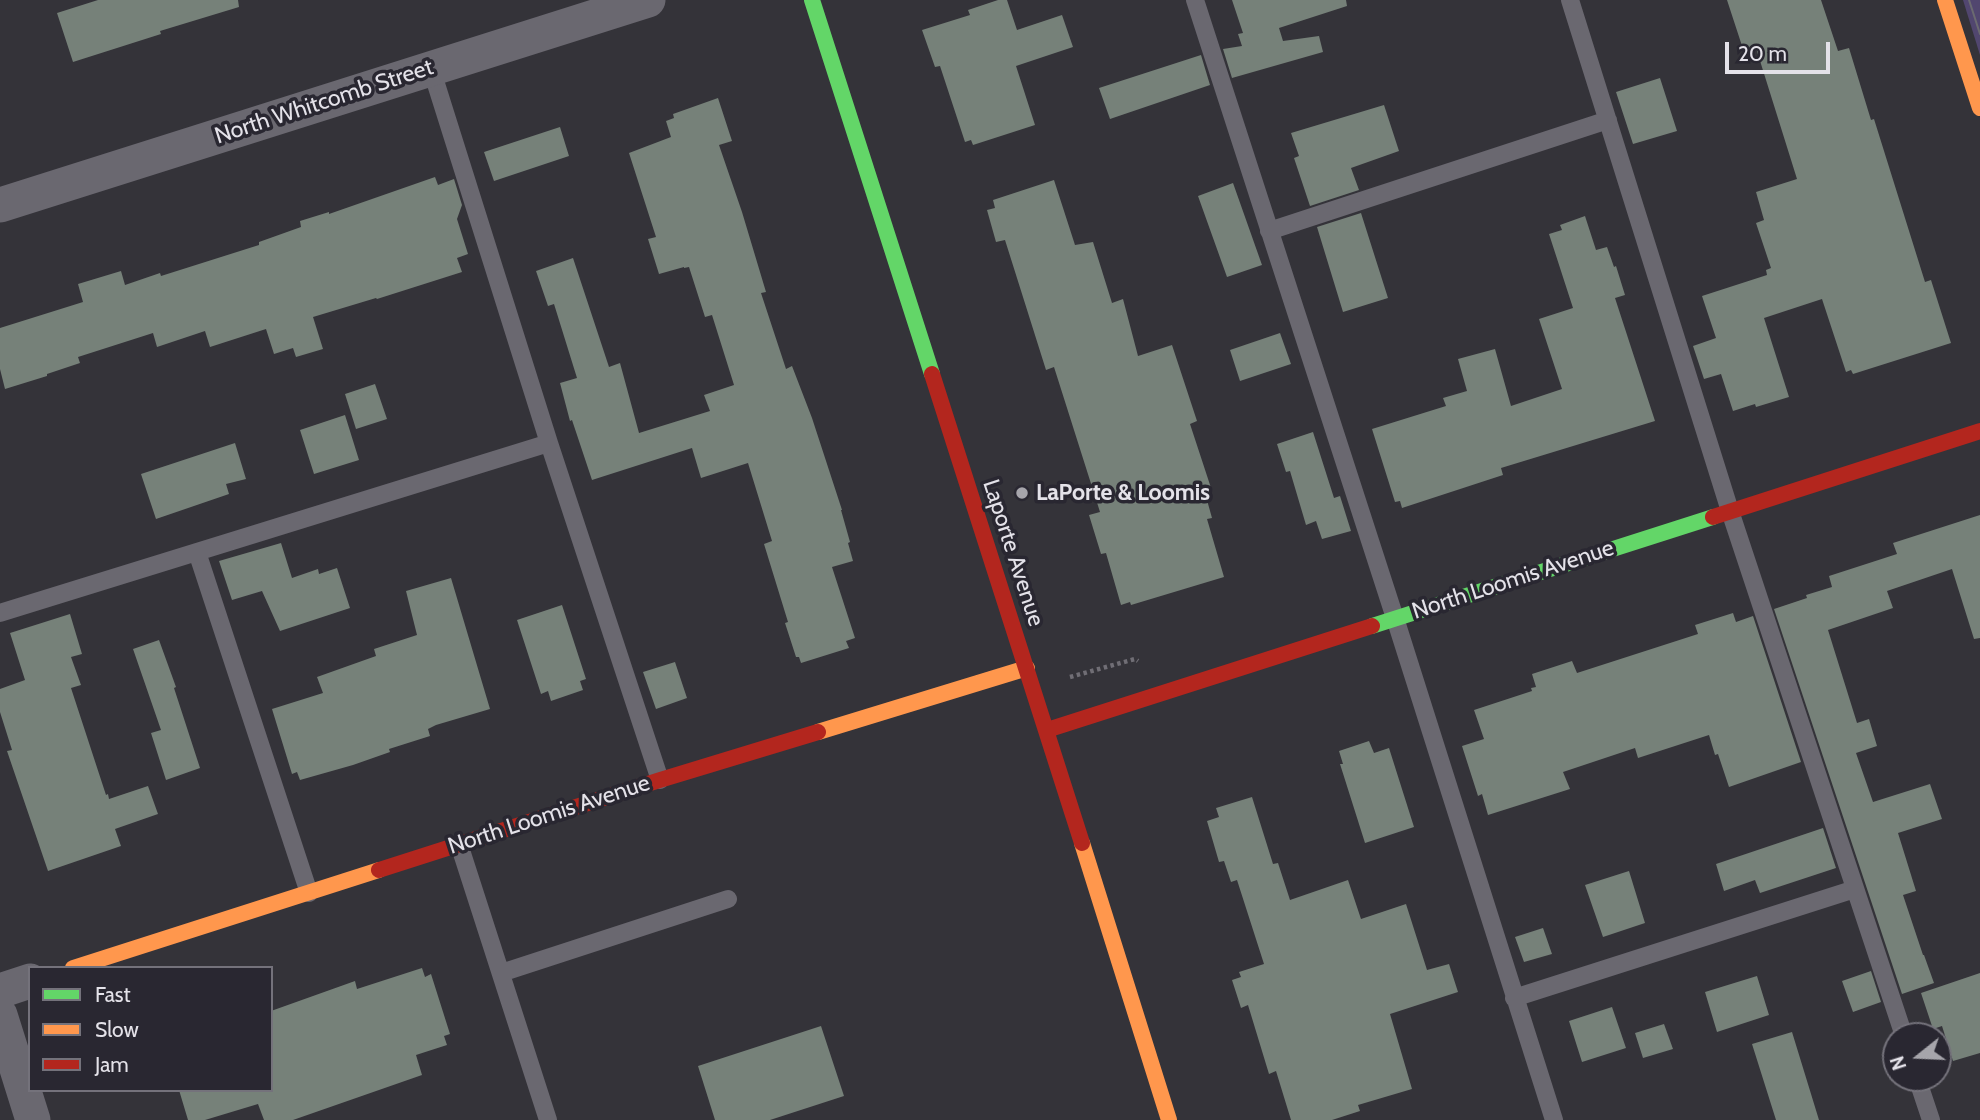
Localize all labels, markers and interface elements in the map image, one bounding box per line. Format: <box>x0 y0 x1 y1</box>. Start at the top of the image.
scale bar <box>1728 28 1833 72</box>
text: 20 m <box>1738 41 1787 66</box>
street label: North Whitcomb Street <box>211 54 437 150</box>
street label: Laporte Avenue <box>976 476 1050 630</box>
place label: LaPorte & Loomis <box>1036 479 1210 507</box>
marker: LaPorte & Loomis <box>1014 485 1030 501</box>
street label: North Loomis Avenue <box>1409 534 1617 626</box>
street label: North Loomis Avenue <box>445 769 653 861</box>
legend <box>28 966 273 1092</box>
text: Fast <box>95 982 131 1007</box>
text: Slow <box>95 1017 139 1042</box>
north arrow <box>1882 1022 1952 1092</box>
text: Jam <box>95 1052 129 1077</box>
text: N <box>1885 1053 1911 1073</box>

